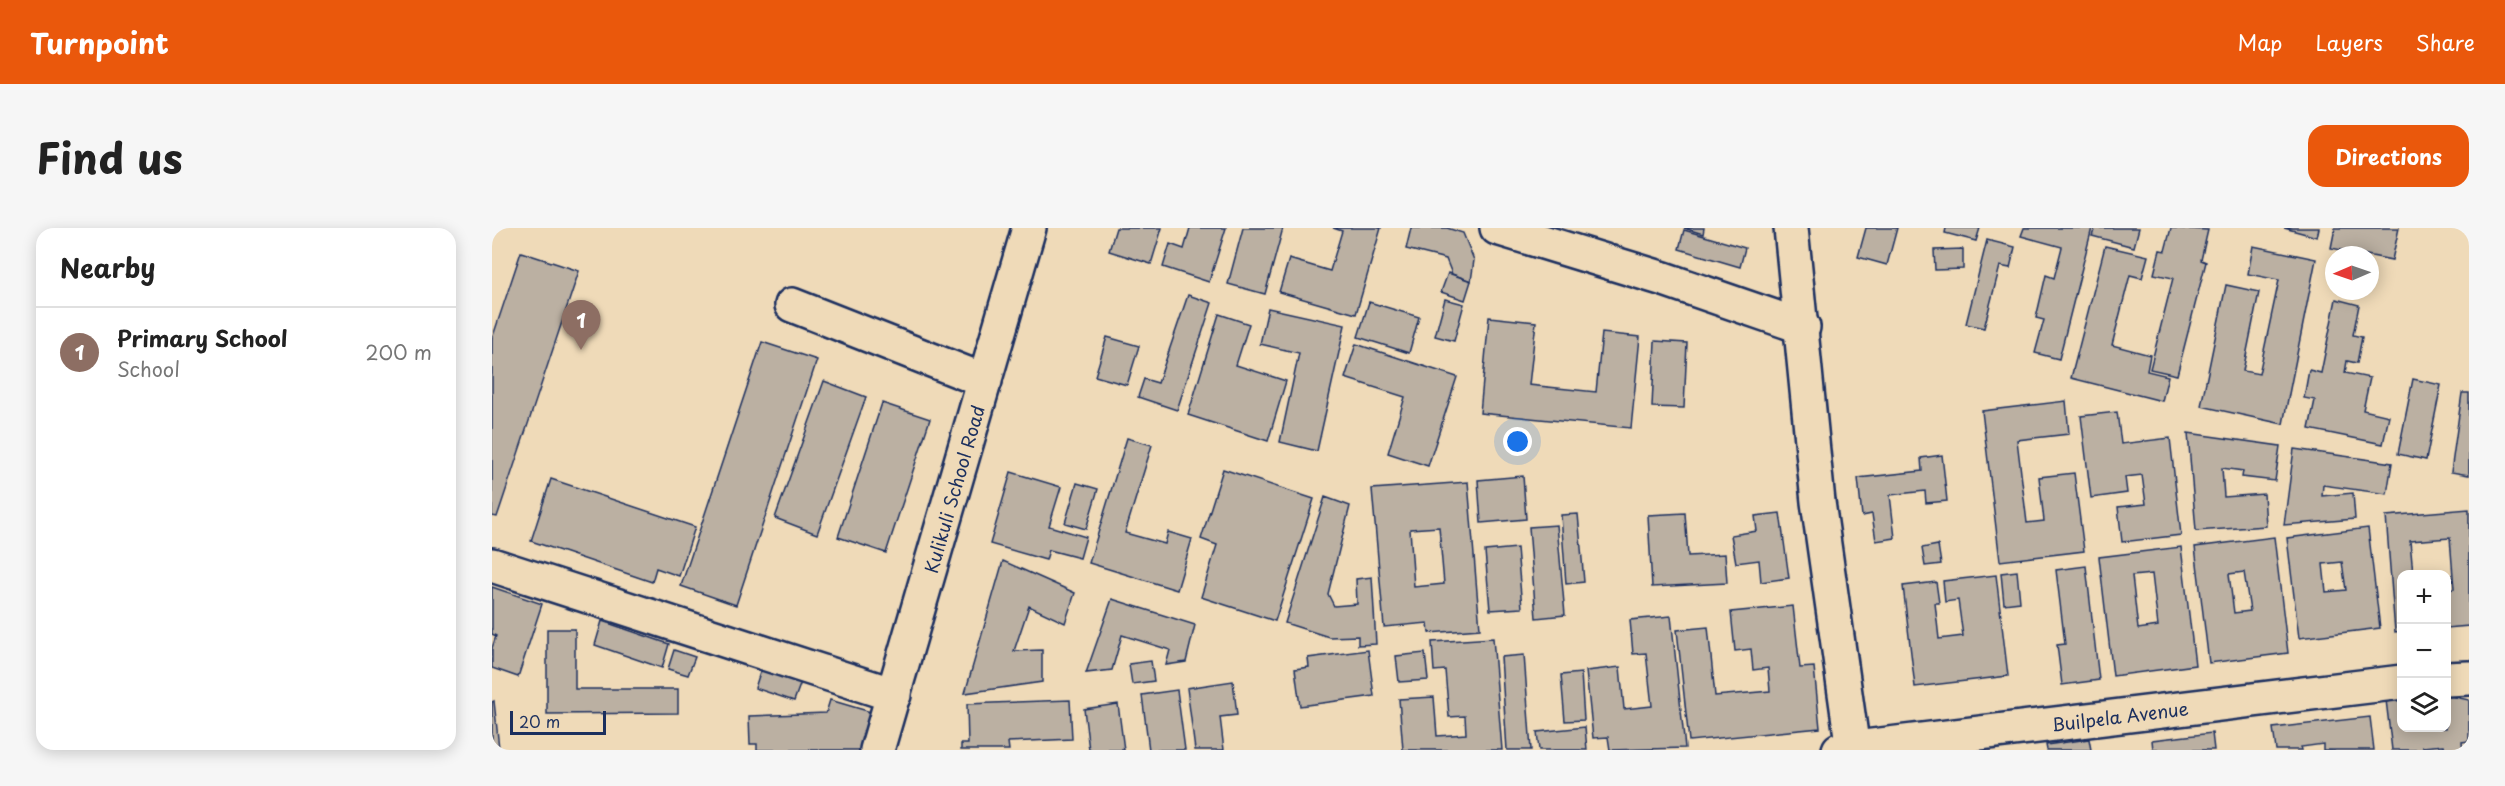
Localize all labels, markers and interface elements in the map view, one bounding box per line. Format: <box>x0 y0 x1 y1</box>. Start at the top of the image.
text: Turnpoint <box>30 21 169 64</box>
text: Map <box>2238 26 2282 58</box>
text: Layers <box>2315 26 2383 58</box>
text: Share <box>2416 26 2475 58</box>
text: Find us <box>36 125 183 188</box>
button: Directions <box>2308 125 2469 187</box>
north arrow <box>2325 246 2379 300</box>
text: Nearby <box>60 248 155 287</box>
pin: 1 <box>562 300 601 350</box>
text: Primary School <box>117 321 288 354</box>
text: 1 <box>75 337 84 367</box>
text: 200 m <box>365 337 432 367</box>
text: School <box>117 354 180 384</box>
street label: Kulikuli School Road <box>917 402 991 576</box>
your location <box>1503 427 1532 456</box>
map controls <box>2397 570 2451 732</box>
button: + <box>2397 570 2451 624</box>
button: − <box>2397 624 2451 678</box>
button: layers <box>2397 678 2451 732</box>
street label: Builpela Avenue <box>2050 694 2190 738</box>
scale bar <box>510 708 606 736</box>
text: 20 m <box>519 709 560 733</box>

